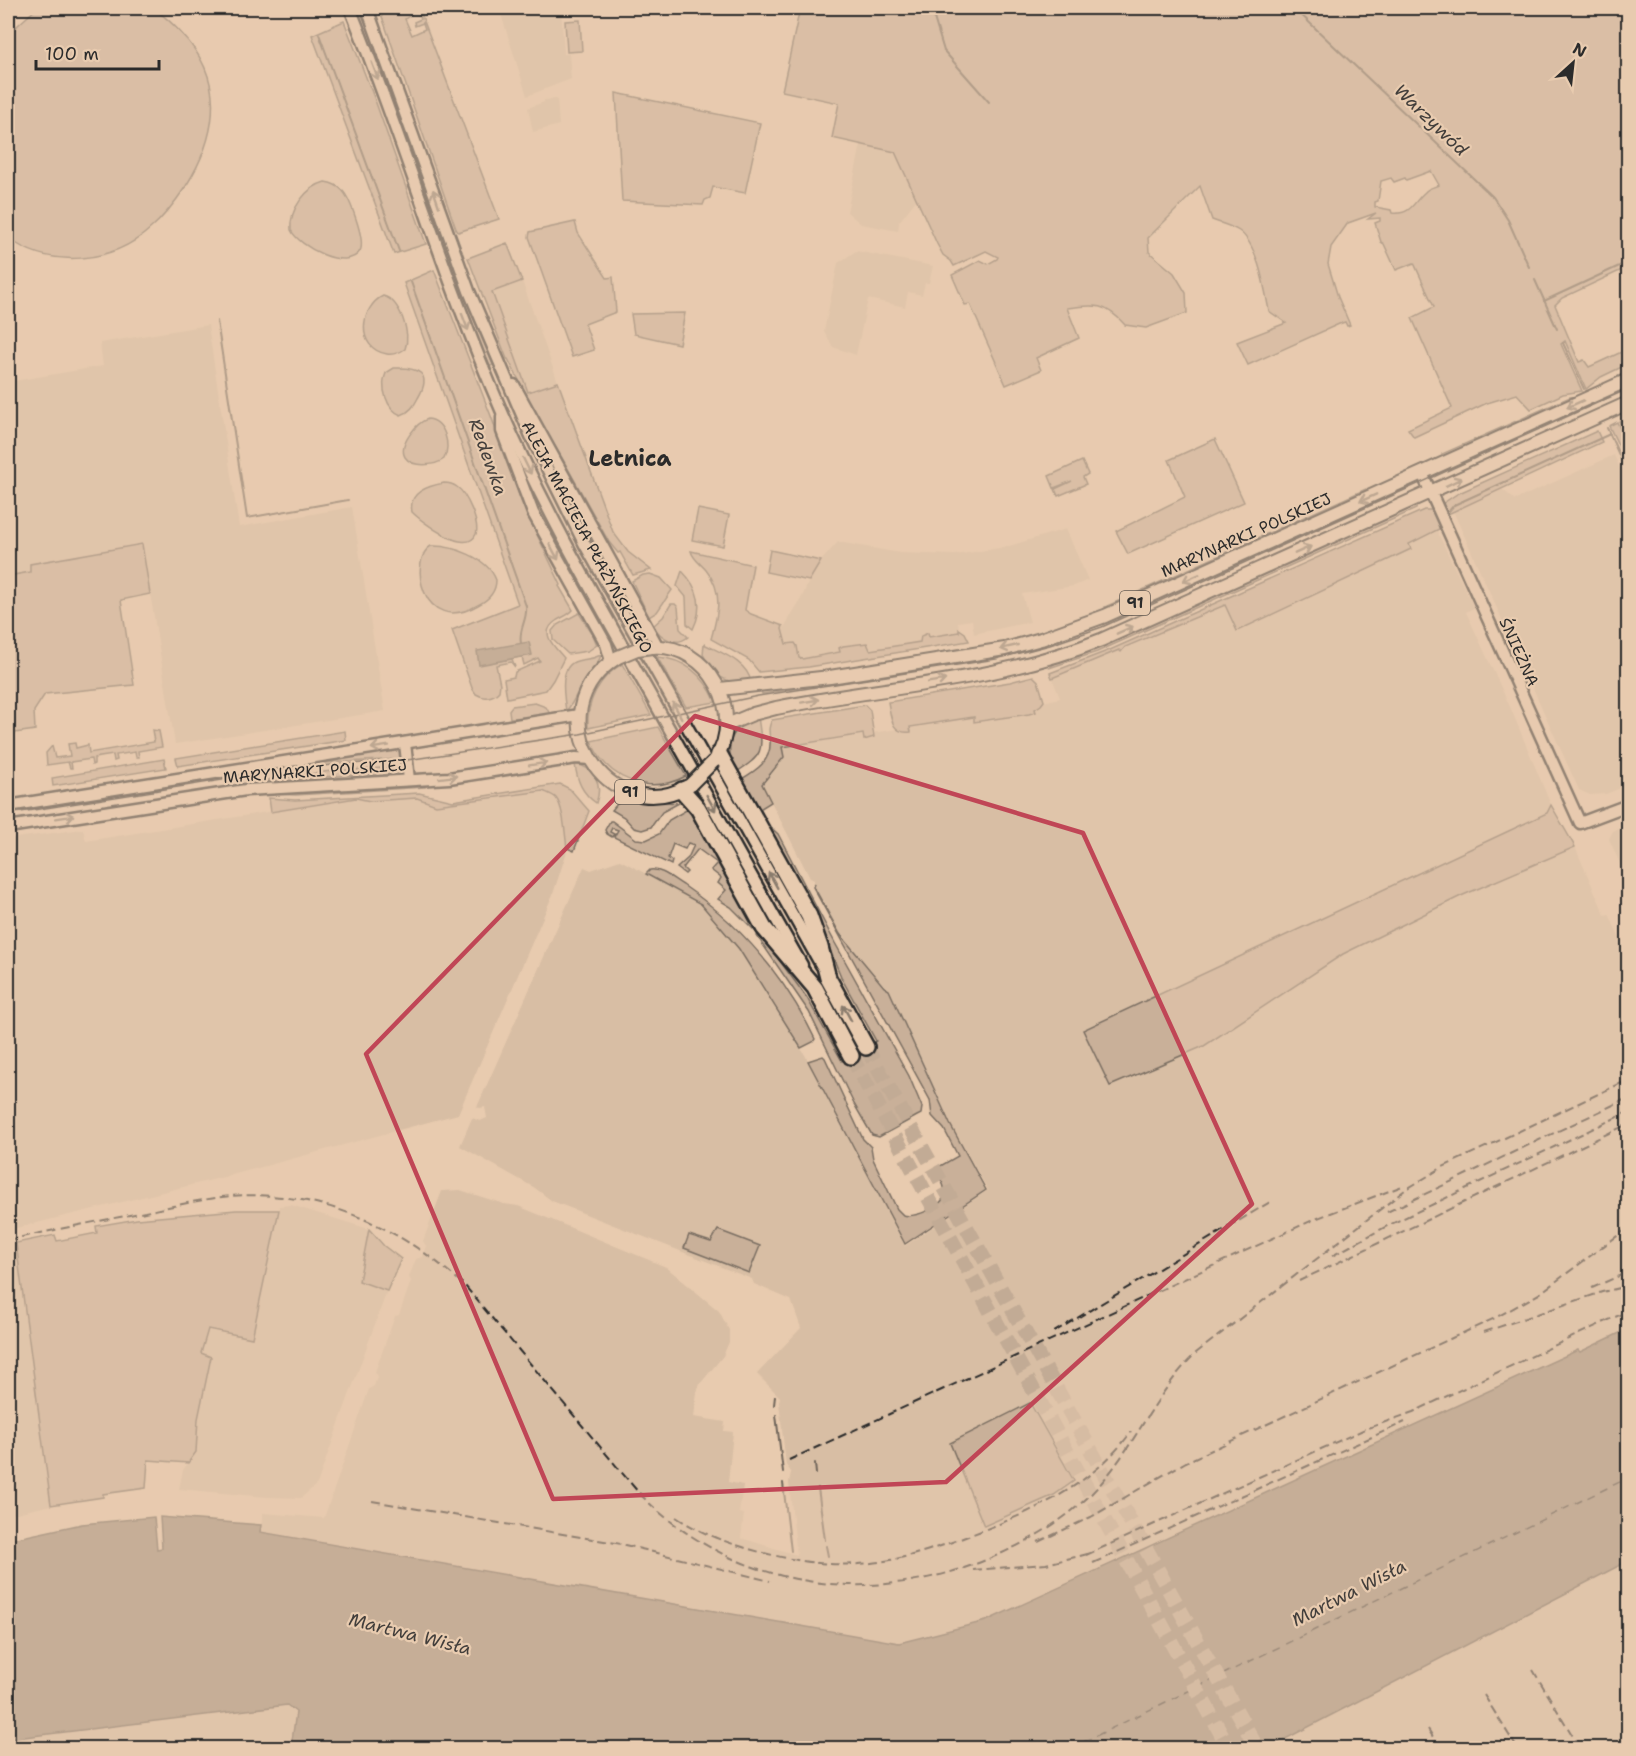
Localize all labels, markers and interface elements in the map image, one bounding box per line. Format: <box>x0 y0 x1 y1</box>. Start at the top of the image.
scale bar <box>36 33 159 71</box>
north arrow <box>1543 33 1603 93</box>
text: N <box>1569 38 1590 62</box>
text: 100 m <box>45 42 99 66</box>
one-way arrow <box>370 62 381 80</box>
water label: Warzywód <box>1389 79 1474 162</box>
one-way arrow <box>429 190 440 208</box>
one-way arrow <box>460 312 471 330</box>
one-way arrow <box>1566 399 1585 410</box>
water label: Redewka <box>463 415 513 499</box>
street label: ALEJA MACIEJA PŁAŻYŃSKIEGO <box>517 417 657 657</box>
district label: Letnica <box>588 444 672 473</box>
one-way arrow <box>522 457 534 475</box>
one-way arrow <box>1445 476 1463 488</box>
street label: MARYNARKI POLSKIEJ <box>1158 488 1334 582</box>
one-way arrow <box>1360 492 1378 504</box>
one-way arrow <box>549 543 561 560</box>
one-way arrow <box>1293 544 1311 556</box>
one-way arrow <box>1182 572 1200 584</box>
road number: 91 <box>1120 591 1150 615</box>
street label: ŚNIEŻNA <box>1495 614 1543 690</box>
one-way arrow <box>1115 624 1133 635</box>
one-way arrow <box>1000 642 1019 654</box>
one-way arrow <box>927 675 947 686</box>
one-way arrow <box>800 695 819 706</box>
one-way arrow <box>671 702 683 719</box>
one-way arrow <box>370 742 390 753</box>
street label: MARYNARKI POLSKIEJ <box>222 754 408 788</box>
one-way arrow <box>528 758 547 769</box>
one-way arrow <box>438 772 457 783</box>
road number: 91 <box>615 780 645 804</box>
one-way arrow <box>705 794 717 811</box>
one-way arrow <box>55 812 75 823</box>
one-way arrow <box>767 872 779 889</box>
one-way arrow <box>841 1004 852 1022</box>
water label: Martwa Wisła <box>1288 1554 1410 1632</box>
water label: Martwa Wisła <box>346 1607 474 1661</box>

